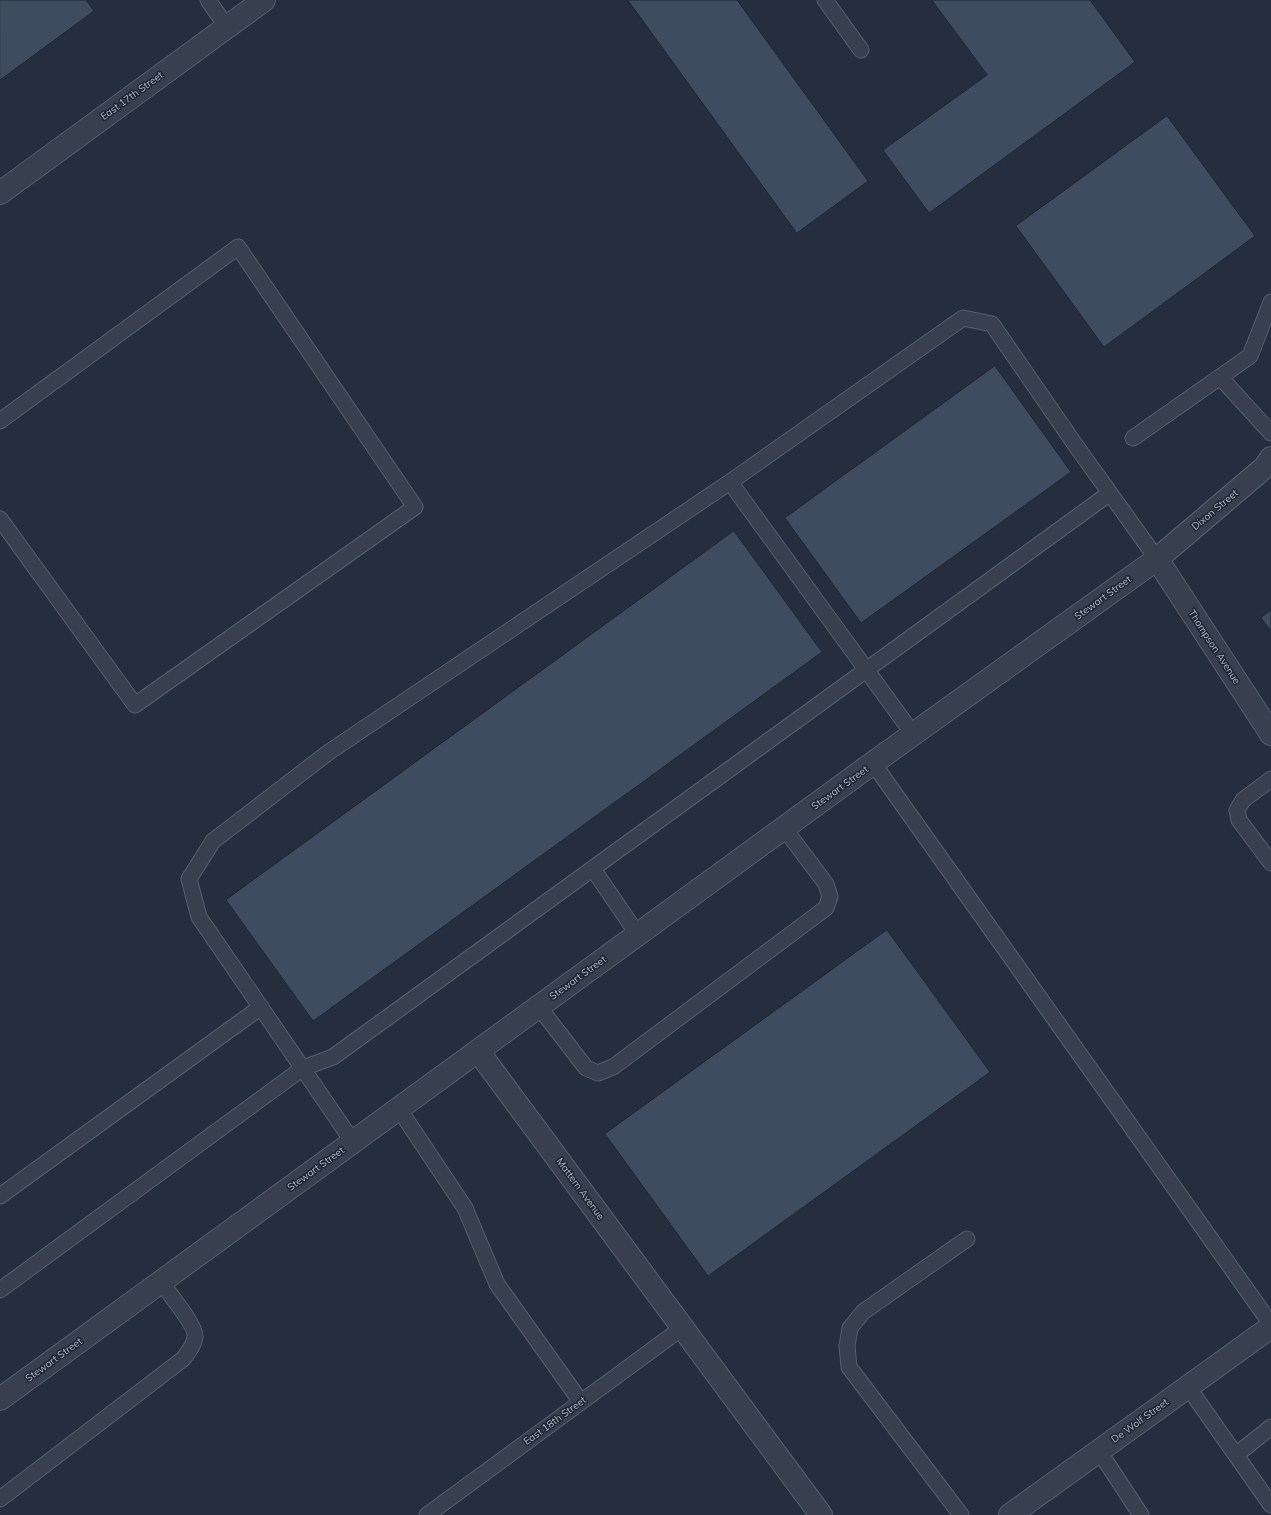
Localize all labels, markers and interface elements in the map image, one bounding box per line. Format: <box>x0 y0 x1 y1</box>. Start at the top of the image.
street label: East 17th Street <box>98 69 166 123</box>
street label: Dixon Street <box>1189 487 1241 533</box>
street label: Stewart Street <box>1072 573 1134 623</box>
street label: Thompson Avenue <box>1185 608 1243 686</box>
street label: Stewart Street <box>809 763 871 813</box>
street label: Stewart Street <box>547 953 609 1003</box>
street label: Stewart Street <box>285 1144 347 1194</box>
street label: Mattern Avenue <box>553 1156 607 1222</box>
street label: Stewart Street <box>23 1335 85 1385</box>
street label: East 18th Street <box>521 1394 589 1448</box>
street label: De Wolf Street <box>1109 1396 1171 1446</box>

